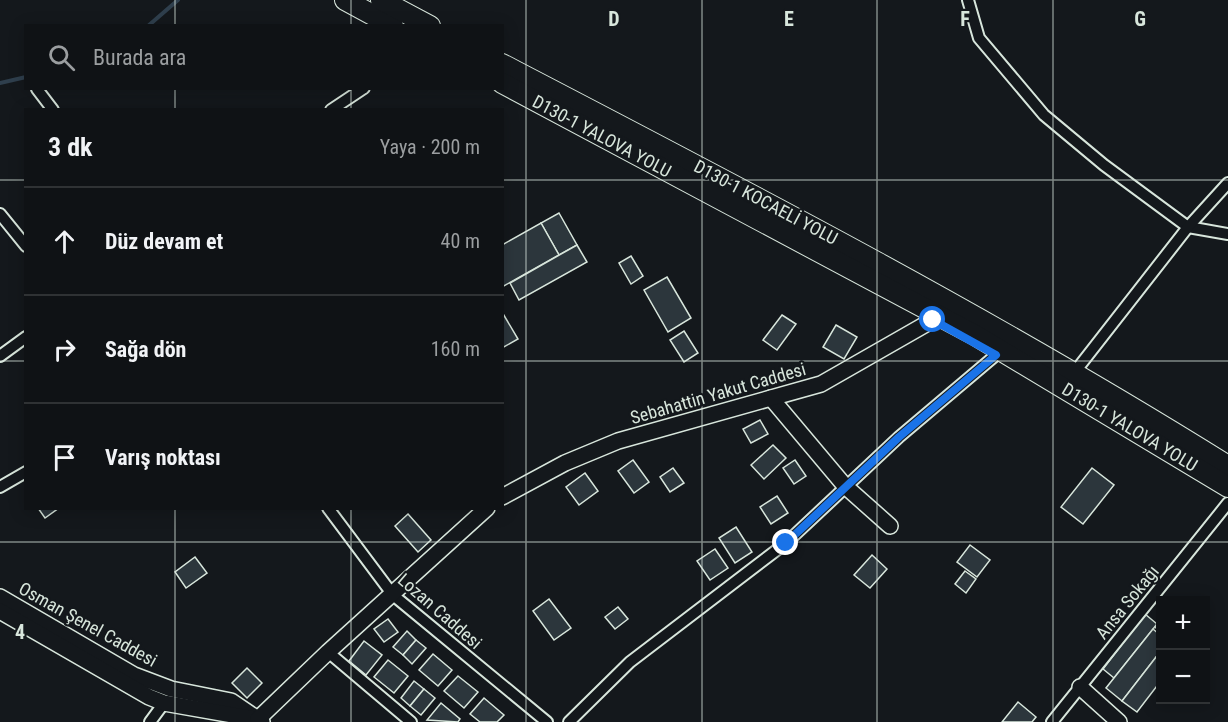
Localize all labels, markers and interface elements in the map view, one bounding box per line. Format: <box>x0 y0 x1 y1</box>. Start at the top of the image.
text: D <box>608 7 620 31</box>
text: E <box>784 7 794 31</box>
text: F <box>960 7 970 31</box>
text: G <box>1134 7 1146 31</box>
search box <box>24 24 504 90</box>
icon: search <box>45 41 78 74</box>
text: Burada ara <box>93 45 186 70</box>
street label: D130-1 YALOVA YOLU <box>529 91 675 181</box>
text: 3 dk <box>48 132 92 162</box>
text: Yaya · 200 m <box>380 135 480 159</box>
street label: D130-1 KOCAELİ YOLU <box>691 155 841 249</box>
icon: ahead <box>48 225 81 258</box>
text: Düz devam et <box>105 229 223 254</box>
text: 40 m <box>441 229 480 253</box>
route start <box>919 306 945 332</box>
icon: right <box>48 333 81 366</box>
text: Sağa dön <box>105 337 186 362</box>
text: 160 m <box>431 337 480 361</box>
street label: Sebahattin Yakut Caddesi <box>628 358 808 428</box>
street label: D130-1 YALOVA YOLU <box>1059 378 1201 476</box>
icon: arrive <box>48 441 81 474</box>
text: Varış noktası <box>105 445 221 470</box>
route end <box>772 529 798 555</box>
street label: Ansa Sokağı <box>1091 561 1163 643</box>
street label: Lozan Caddesi <box>394 569 486 653</box>
street label: Osman Şenel Caddesi <box>15 577 161 671</box>
map controls <box>1156 596 1210 704</box>
button: + <box>1156 596 1210 650</box>
text: 4 <box>15 620 25 644</box>
button: − <box>1156 650 1210 704</box>

